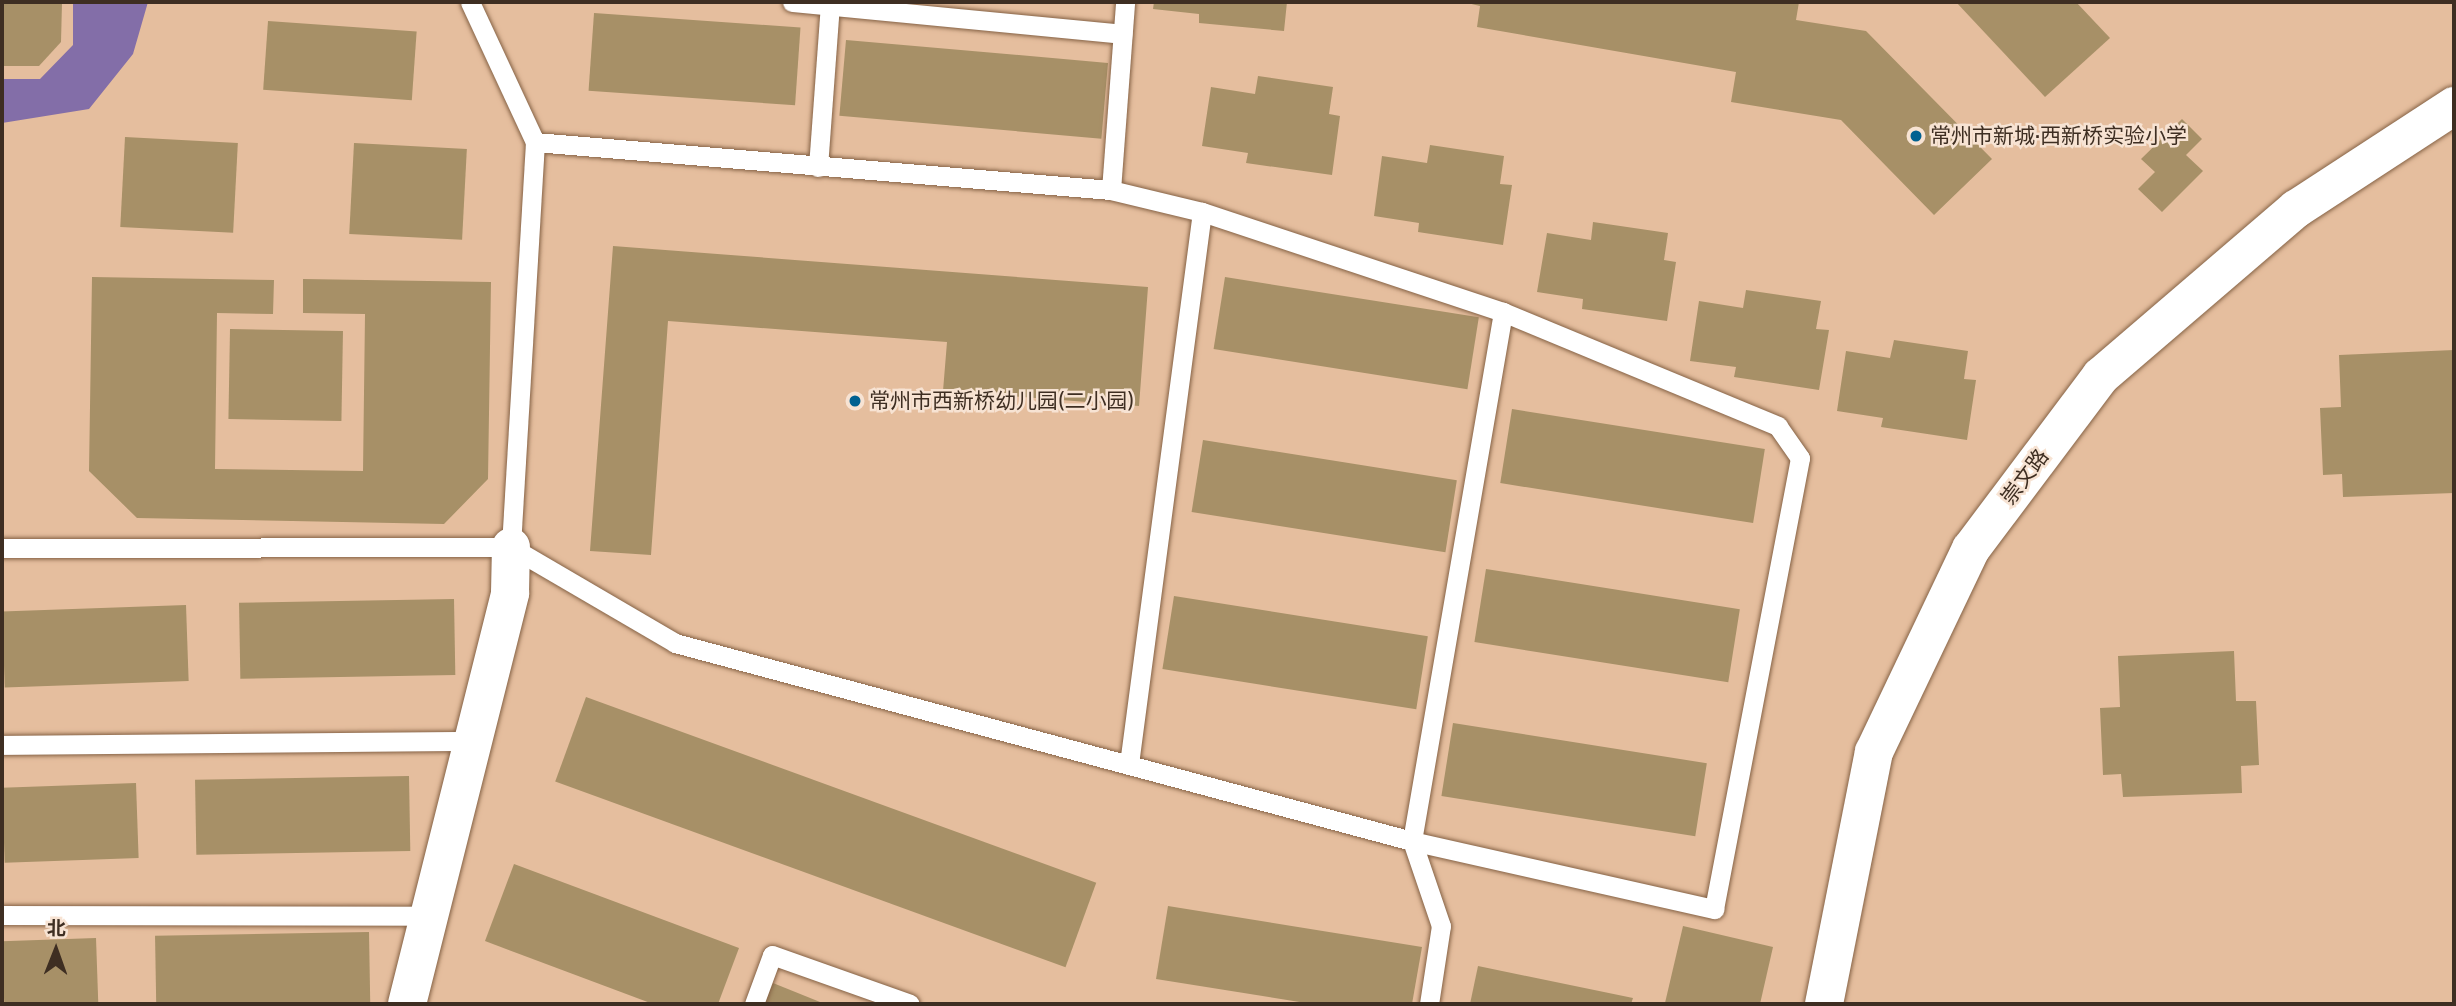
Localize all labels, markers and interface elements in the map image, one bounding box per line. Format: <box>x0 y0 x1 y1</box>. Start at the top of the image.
place label: 常州市新城·西新桥实验小学 <box>1930 123 2187 149</box>
marker: 常州市新城·西新桥实验小学 <box>1908 128 1924 144</box>
place label: 常州市西新桥幼儿园(二小园) <box>869 388 1134 414</box>
marker: 常州市西新桥幼儿园(二小园) <box>847 393 863 409</box>
street label: 崇文路 <box>1996 444 2054 510</box>
north arrow <box>21 915 91 985</box>
text: 北 <box>47 917 66 940</box>

